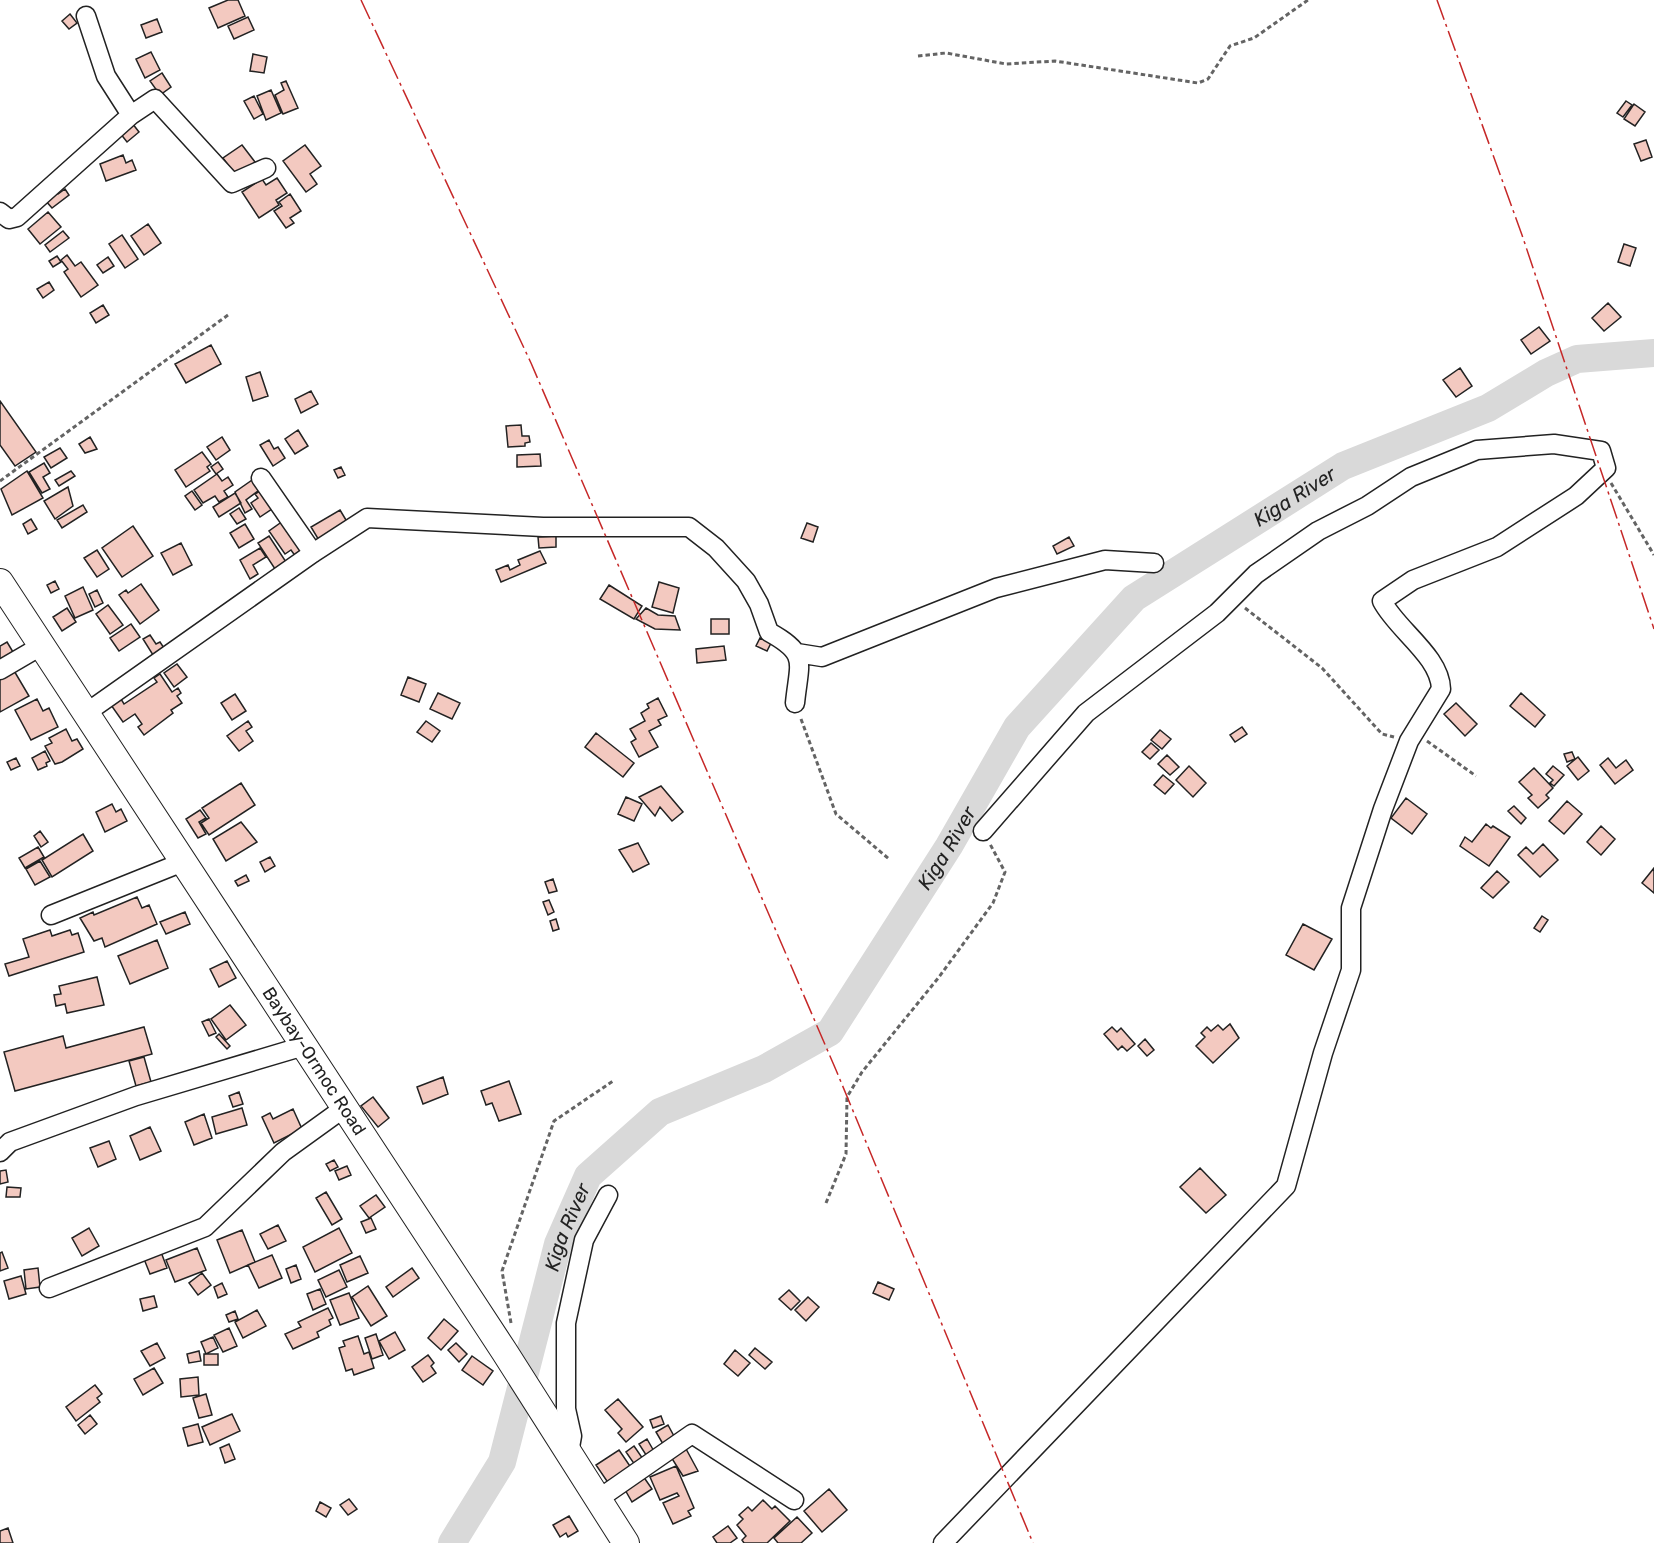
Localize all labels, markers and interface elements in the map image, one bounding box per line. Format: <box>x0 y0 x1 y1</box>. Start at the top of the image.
water label: Kiga River <box>1249 461 1341 532</box>
water label: Kiga River <box>912 801 982 894</box>
street label: Baybay-Ormoc Road <box>258 983 371 1140</box>
water label: Kiga River <box>539 1178 596 1274</box>

